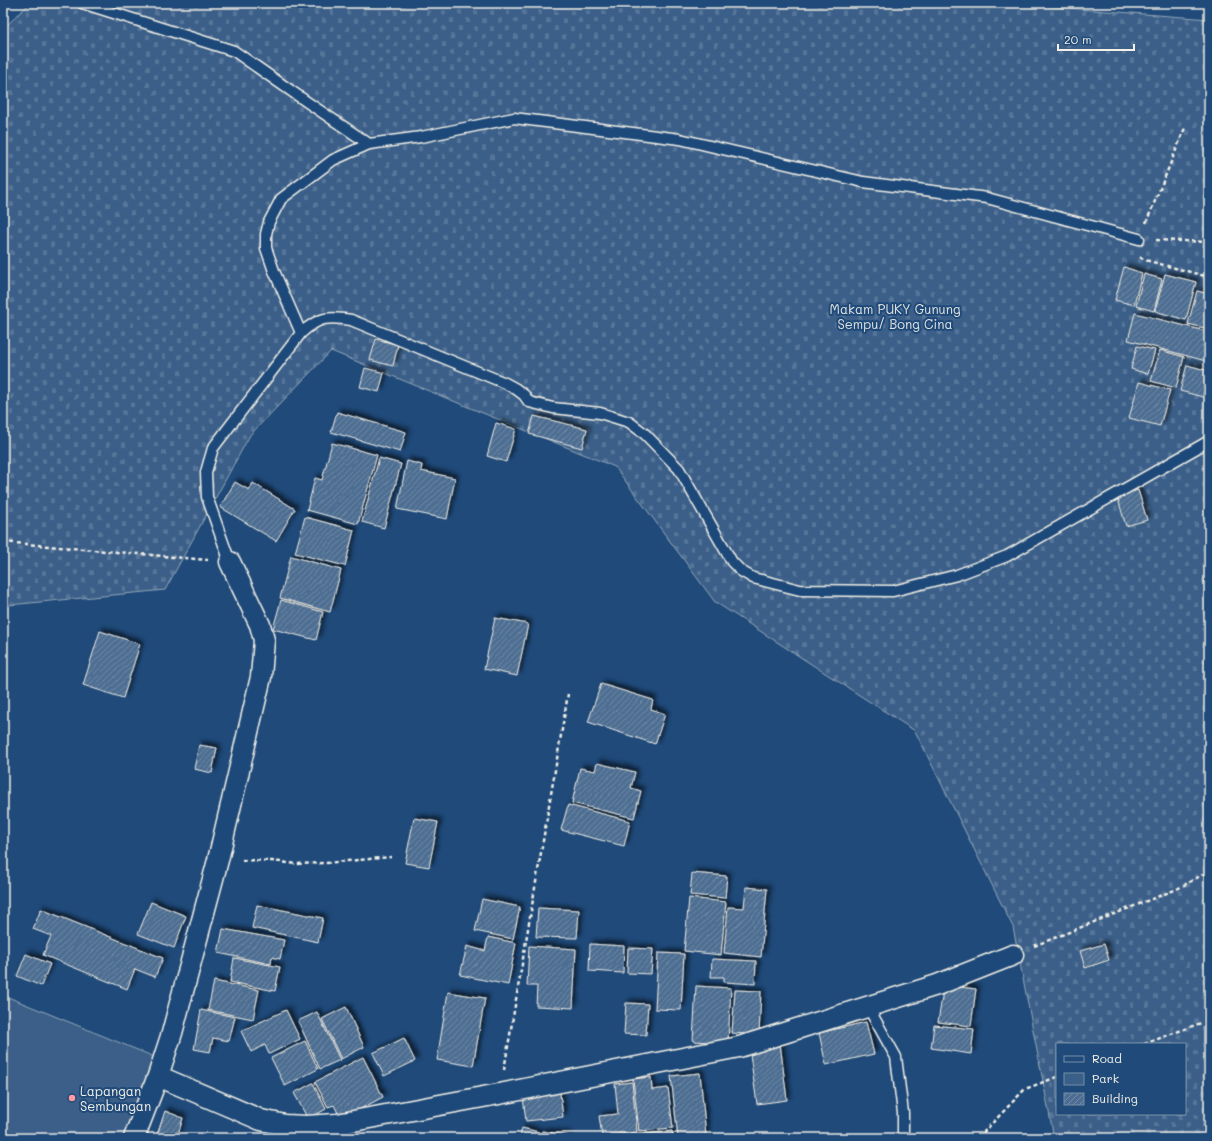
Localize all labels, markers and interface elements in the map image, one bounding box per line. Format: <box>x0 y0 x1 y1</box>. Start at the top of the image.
scale bar <box>1058 26 1134 52</box>
text: 20 m <box>1064 31 1092 47</box>
park label: Makam PUKY Gunung Sempu/ Bong Cina <box>830 300 960 332</box>
legend <box>1056 1043 1186 1115</box>
text: Road <box>1092 1050 1122 1066</box>
text: Park <box>1092 1070 1119 1086</box>
place label: Lapangan Sembungan <box>80 1082 151 1114</box>
text: Building <box>1092 1090 1138 1106</box>
marker: Lapangan Sembungan <box>67 1093 77 1103</box>

